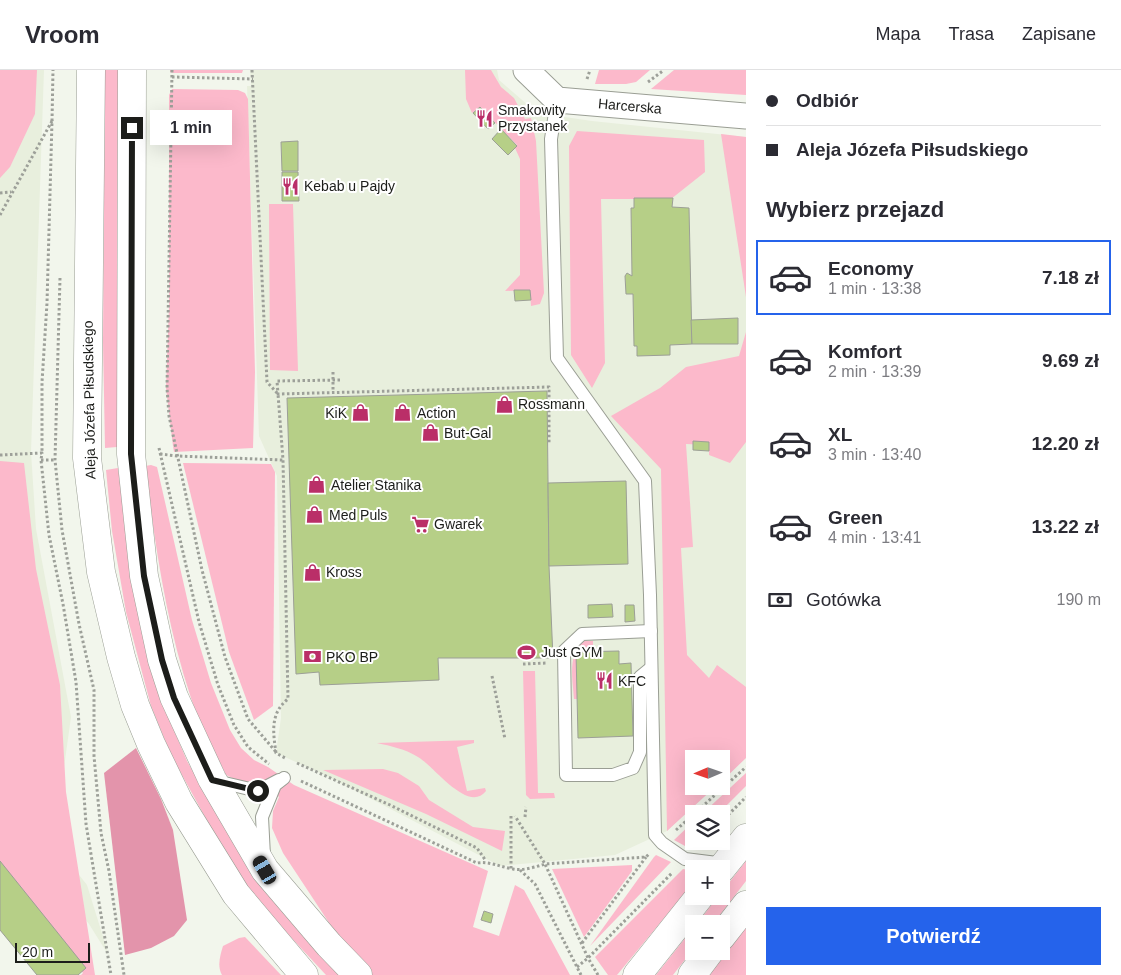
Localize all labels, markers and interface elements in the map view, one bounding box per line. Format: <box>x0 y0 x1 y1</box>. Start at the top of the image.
text: Vroom <box>25 21 100 48</box>
text: Mapa <box>876 24 921 44</box>
text: Trasa <box>949 24 994 44</box>
text: Zapisane <box>1022 24 1096 44</box>
text: Odbiór <box>796 90 858 111</box>
street label: Harcerska <box>598 95 663 117</box>
place label: Smakowity Przystanek <box>498 102 568 134</box>
restaurant icon: Smakowity Przystanek <box>474 108 494 128</box>
callout: 1 min <box>150 110 232 146</box>
route end <box>121 117 143 139</box>
text: 1 min <box>170 119 212 136</box>
text: Aleja Józefa Piłsudskiego <box>796 139 1028 160</box>
restaurant icon: Kebab u Pajdy <box>280 176 300 196</box>
place label: Kebab u Pajdy <box>304 178 395 194</box>
text: Wybierz przejazd <box>766 197 944 222</box>
icon: car <box>768 255 813 300</box>
text: Economy <box>828 258 914 279</box>
text: 7.18 zł <box>1042 267 1099 288</box>
text: 1 min · 13:38 <box>828 280 921 297</box>
street label: Aleja Józefa Piłsudskiego <box>80 320 98 480</box>
icon: car <box>768 338 813 383</box>
text: Komfort <box>828 341 902 362</box>
text: 9.69 zł <box>1042 350 1099 371</box>
text: 2 min · 13:39 <box>828 363 921 380</box>
shop icon: Rossmann <box>494 394 514 414</box>
place label: Rossmann <box>518 396 585 412</box>
shop icon: KiK <box>351 403 371 423</box>
shop icon: Action <box>393 403 413 423</box>
place label: KiK <box>325 405 348 421</box>
place label: Action <box>417 405 456 421</box>
icon: car <box>768 421 813 466</box>
shop icon: But-Gal <box>420 423 440 443</box>
text: XL <box>828 424 852 445</box>
place label: But-Gal <box>444 425 491 441</box>
text: 12.20 zł <box>1031 433 1099 454</box>
text: 3 min · 13:40 <box>828 446 921 463</box>
shop icon: Atelier Stanika <box>307 475 327 495</box>
place label: Atelier Stanika <box>331 477 421 493</box>
icon: car <box>768 504 813 549</box>
shop icon: Med Puls <box>305 505 325 525</box>
place label: Med Puls <box>329 507 387 523</box>
text: Green <box>828 507 883 528</box>
supermarket icon: Gwarek <box>410 514 430 534</box>
place label: Gwarek <box>434 516 483 532</box>
text: 13.22 zł <box>1031 516 1099 537</box>
text: 4 min · 13:41 <box>828 529 921 546</box>
shop icon: Kross <box>302 562 322 582</box>
place label: Kross <box>326 564 362 580</box>
icon: cash <box>766 586 794 614</box>
text: Gotówka <box>806 589 881 610</box>
text: 190 m <box>1057 591 1101 608</box>
sports icon: Just GYM <box>517 642 537 662</box>
place label: Just GYM <box>541 644 602 660</box>
bank icon: PKO BP <box>302 647 322 667</box>
place label: PKO BP <box>326 649 378 665</box>
restaurant icon: KFC <box>594 671 614 691</box>
place label: KFC <box>618 673 646 689</box>
north arrow <box>685 750 730 795</box>
map controls <box>685 750 730 960</box>
route start <box>247 780 269 802</box>
button: layers <box>685 805 730 850</box>
car <box>251 853 278 887</box>
button: + <box>685 860 730 905</box>
button: Potwierdź <box>766 907 1101 965</box>
button: − <box>685 915 730 960</box>
scale bar <box>15 940 90 963</box>
text: 20 m <box>22 944 53 960</box>

